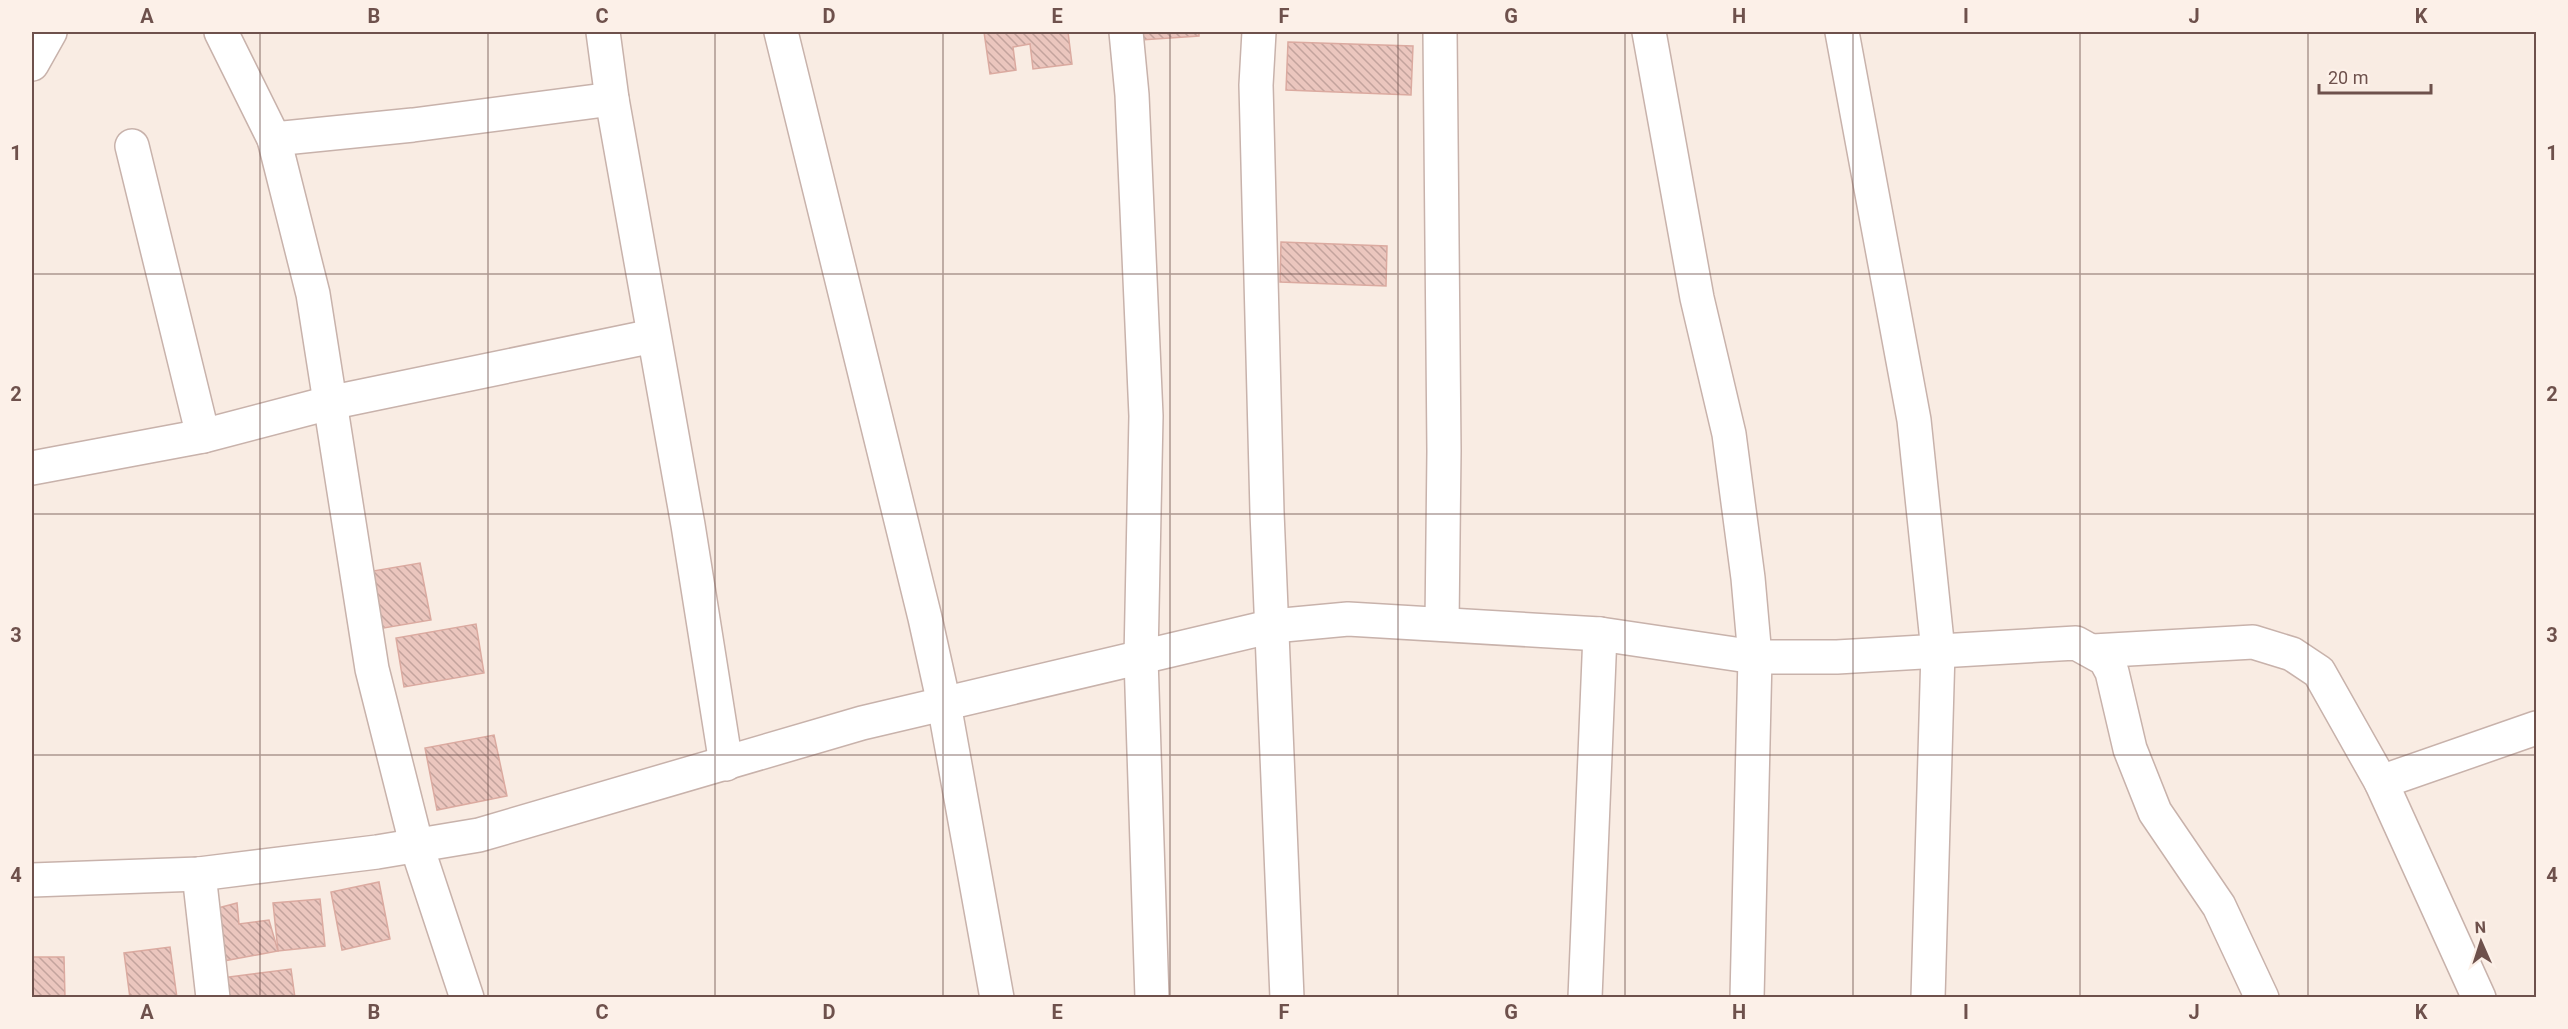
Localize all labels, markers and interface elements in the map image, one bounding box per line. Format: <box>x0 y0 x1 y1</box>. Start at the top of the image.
text: A <box>140 4 154 28</box>
text: B <box>368 4 380 28</box>
text: C <box>595 4 609 28</box>
text: D <box>823 4 836 28</box>
text: E <box>1051 4 1063 28</box>
text: F <box>1279 4 1290 28</box>
text: G <box>1504 4 1518 28</box>
text: H <box>1732 4 1746 28</box>
text: I <box>1963 4 1969 28</box>
text: J <box>2188 4 2200 28</box>
text: K <box>2415 4 2428 28</box>
scale bar <box>2319 57 2432 95</box>
text: 20 m <box>2328 67 2368 88</box>
text: 1 <box>10 141 22 165</box>
text: 1 <box>2546 141 2558 165</box>
text: 2 <box>10 382 22 406</box>
text: 2 <box>2546 382 2558 406</box>
text: 3 <box>10 623 22 647</box>
text: 3 <box>2546 623 2558 647</box>
text: 4 <box>10 863 22 887</box>
text: 4 <box>2546 863 2558 887</box>
north arrow <box>2451 912 2511 972</box>
text: N <box>2474 918 2486 937</box>
text: A <box>140 1000 154 1024</box>
text: B <box>368 1000 380 1024</box>
text: C <box>595 1000 609 1024</box>
text: D <box>823 1000 836 1024</box>
text: E <box>1051 1000 1063 1024</box>
text: F <box>1279 1000 1290 1024</box>
text: G <box>1504 1000 1518 1024</box>
text: H <box>1732 1000 1746 1024</box>
text: I <box>1963 1000 1969 1024</box>
text: J <box>2188 1000 2200 1024</box>
text: K <box>2415 1000 2428 1024</box>

